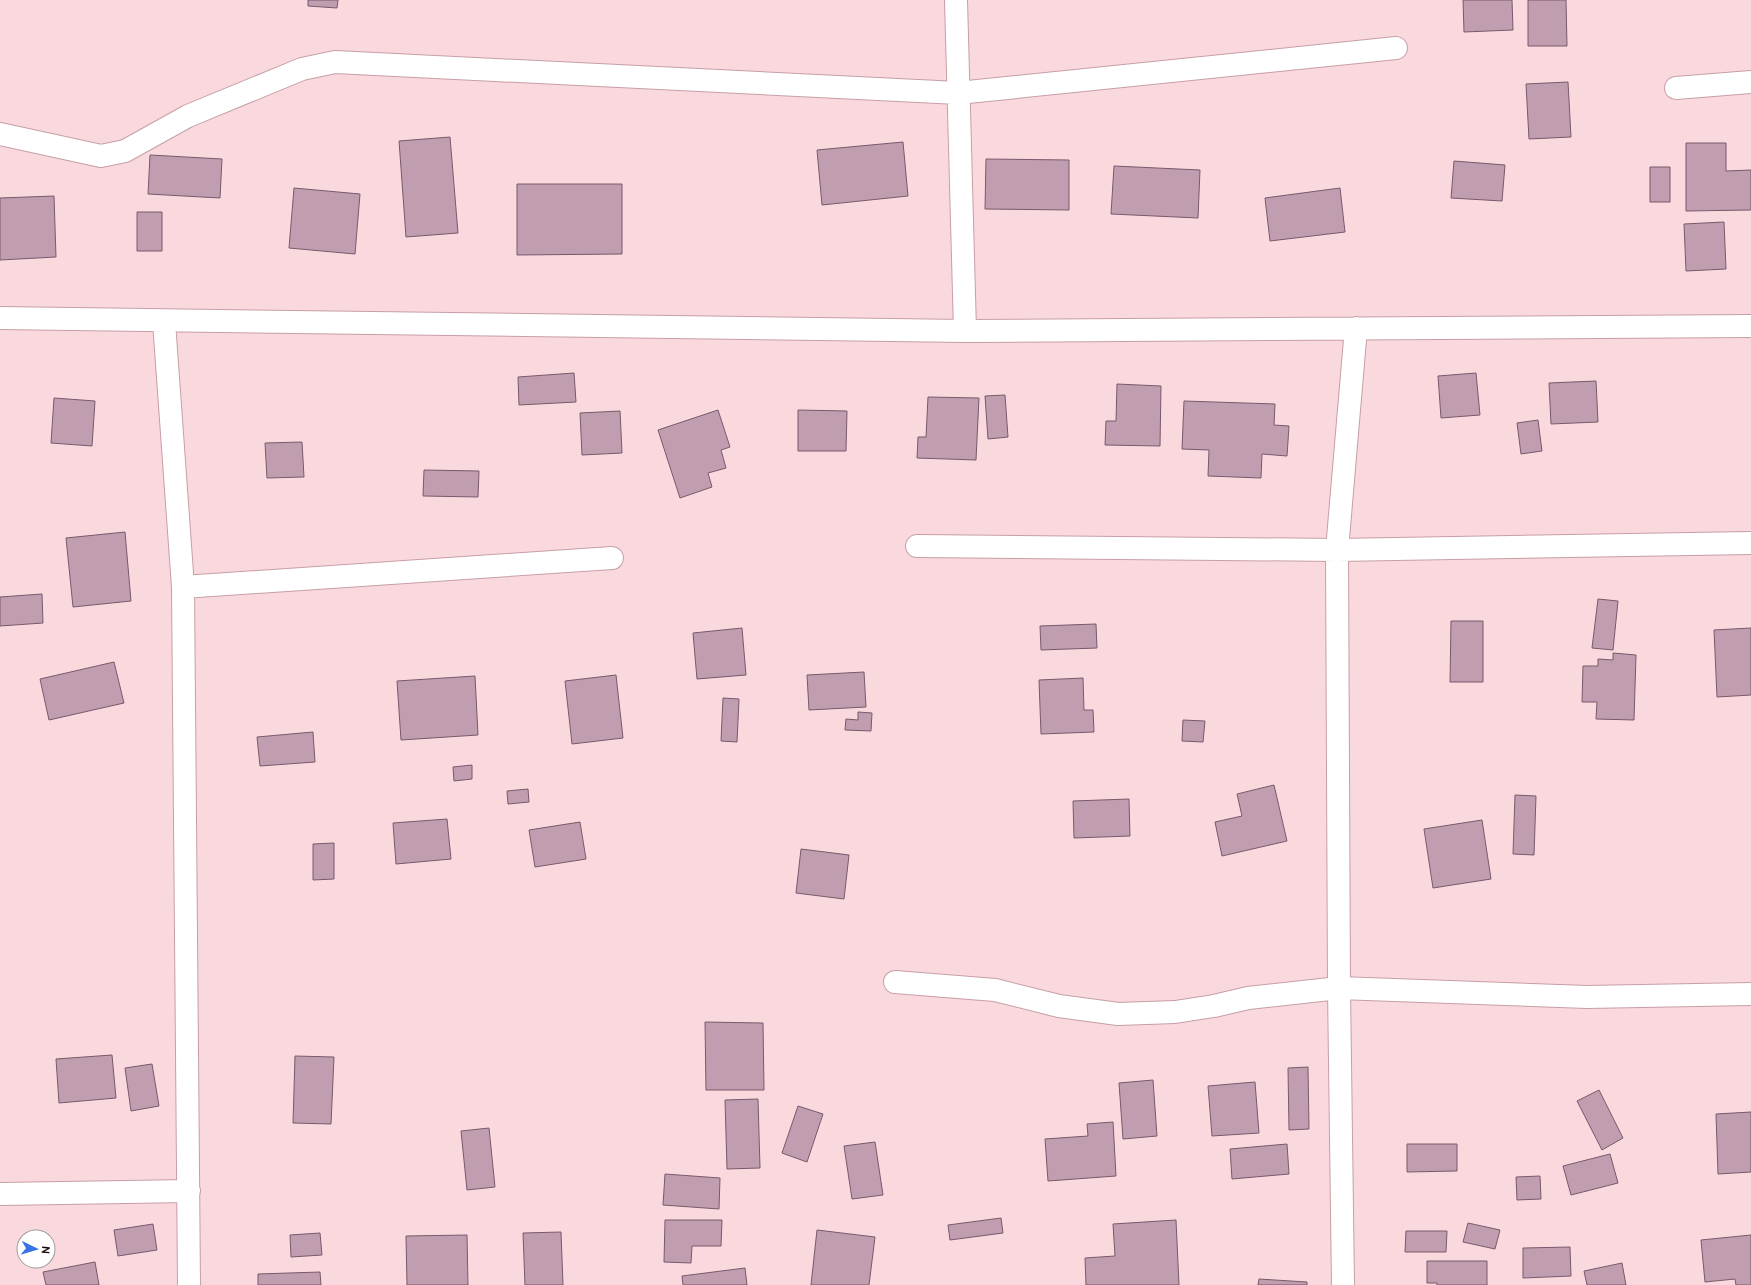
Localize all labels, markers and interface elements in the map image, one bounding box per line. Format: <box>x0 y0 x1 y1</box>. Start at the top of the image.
north arrow <box>16 1229 56 1269</box>
text: N <box>39 1245 53 1254</box>

